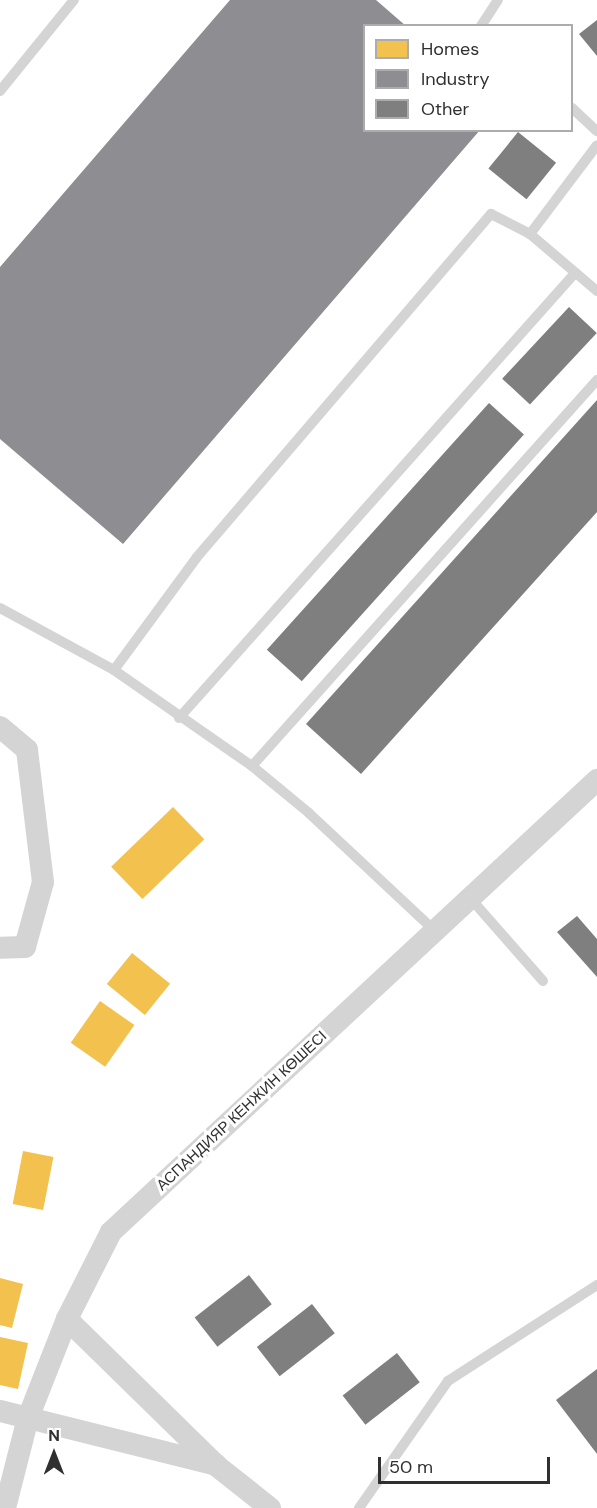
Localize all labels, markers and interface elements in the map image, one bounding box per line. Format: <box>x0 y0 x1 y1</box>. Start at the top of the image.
legend <box>363 24 573 132</box>
text: Homes <box>421 37 479 61</box>
text: Industry <box>421 67 490 91</box>
text: Other <box>421 97 469 121</box>
street label: АСПАНДИЯР КЕНЖИН КӨШЕСІ <box>153 1027 331 1195</box>
north arrow <box>24 1424 84 1484</box>
text: N <box>48 1425 60 1446</box>
scale bar <box>381 1445 554 1483</box>
text: 50 m <box>389 1455 433 1479</box>

